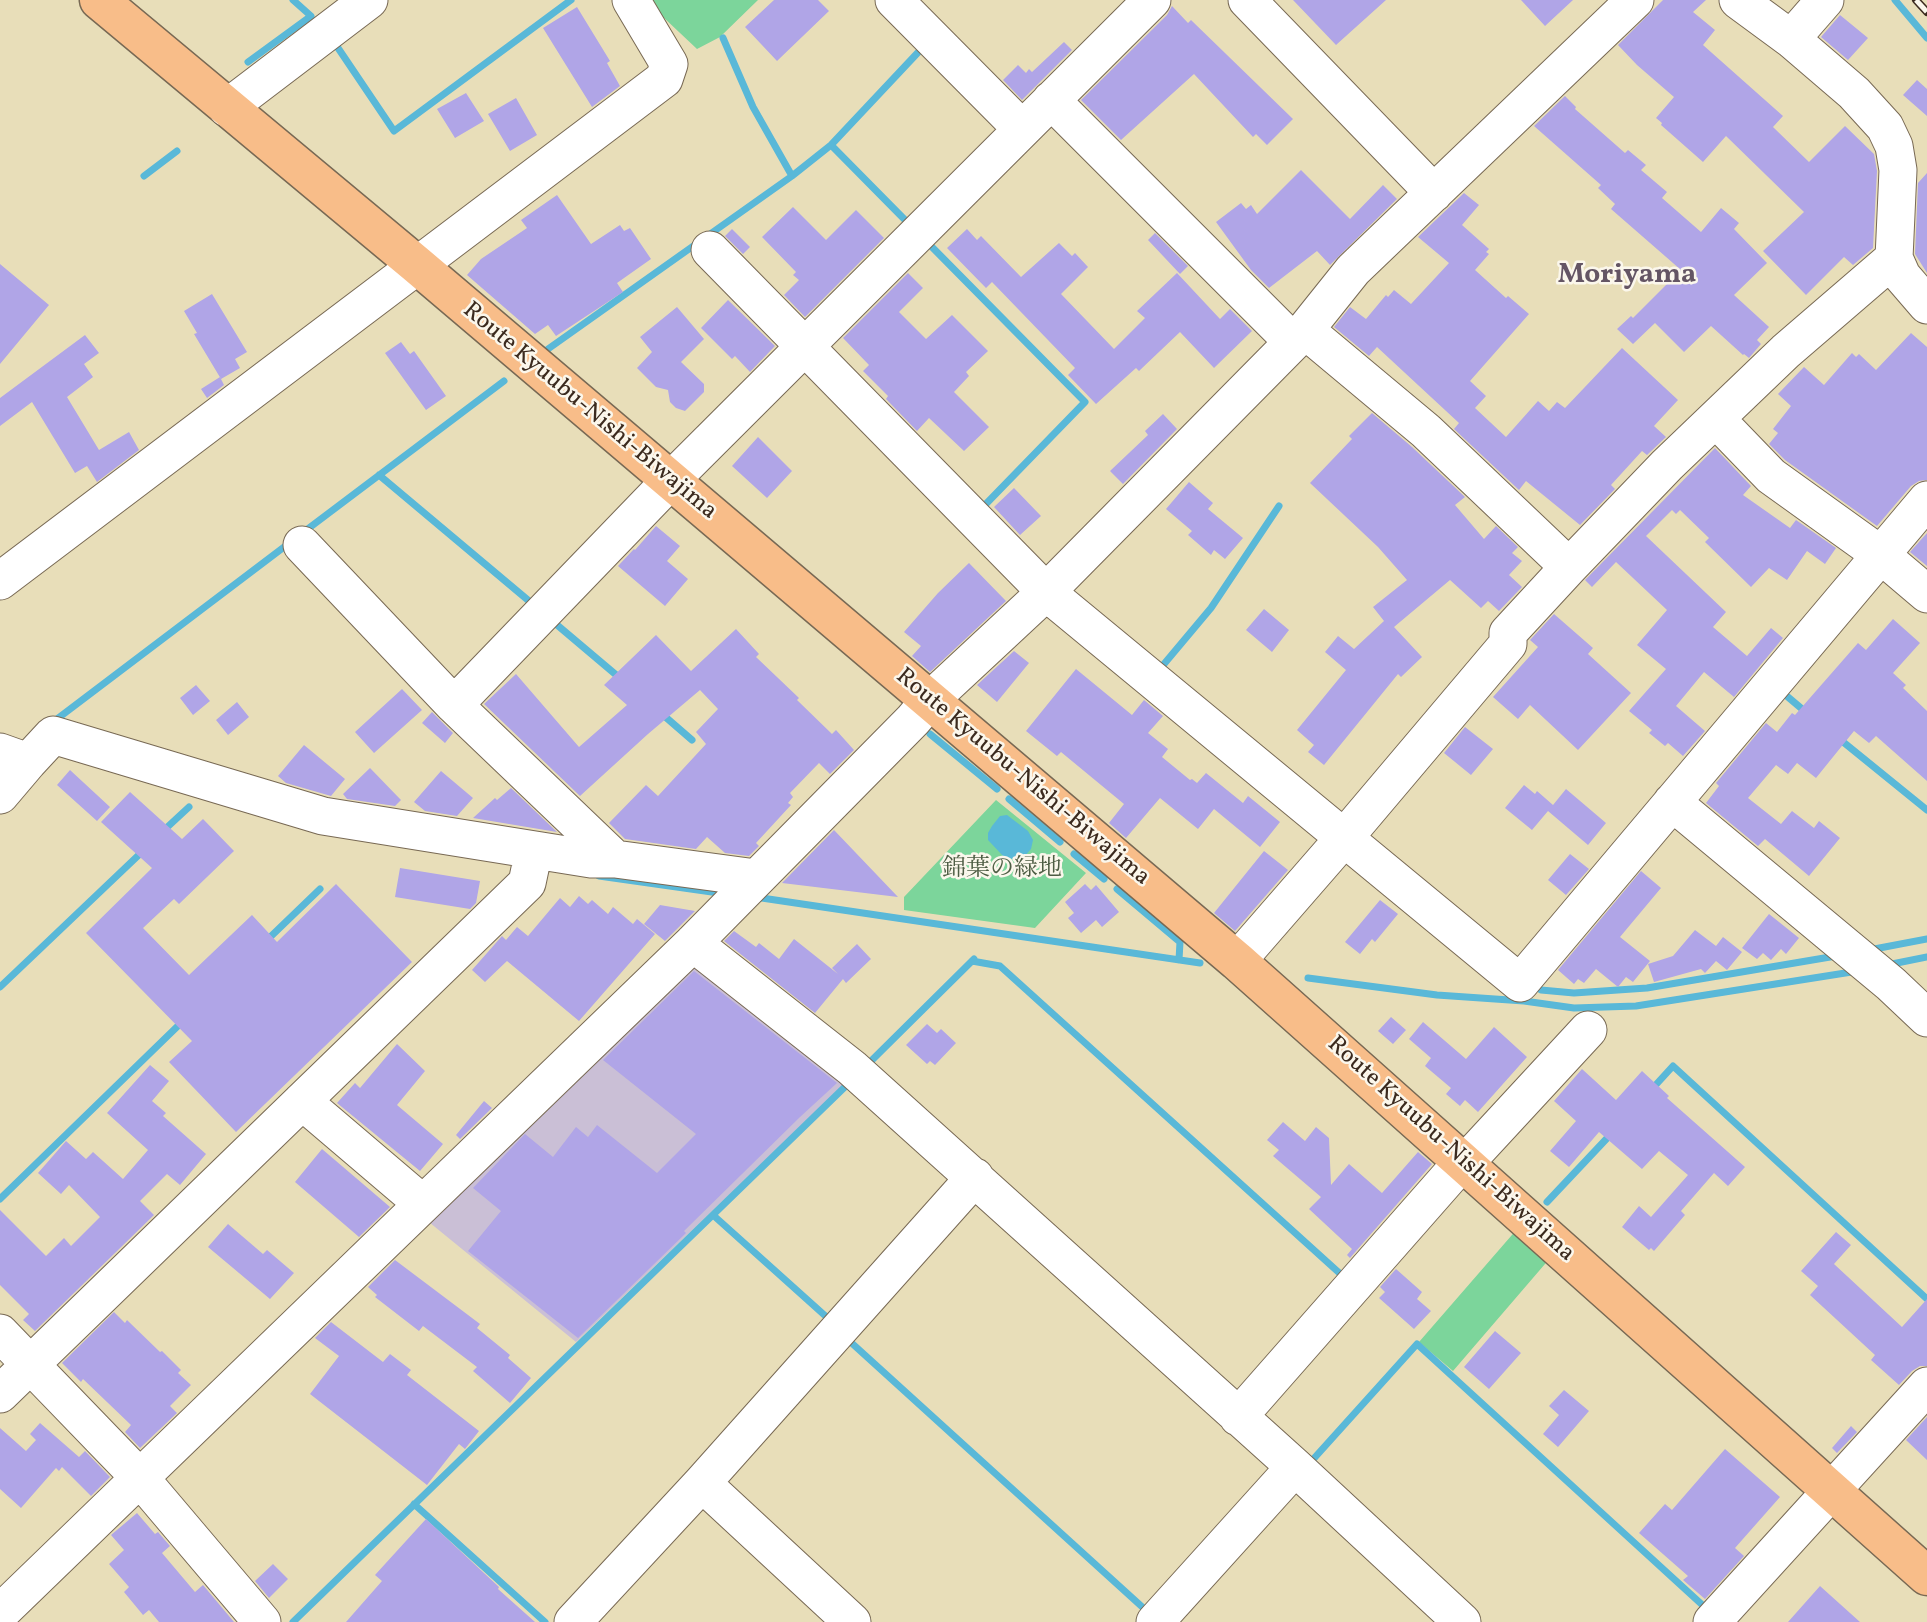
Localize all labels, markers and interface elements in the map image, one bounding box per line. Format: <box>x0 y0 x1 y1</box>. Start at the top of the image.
district label: Moriyama <box>1558 260 1696 294</box>
street label: Route Kyuubu-Nishi-Biwajima <box>456 297 722 527</box>
street label: Route Kyuubu-Nishi-Biwajima <box>889 663 1155 893</box>
park label: 錦葉の緑地 <box>942 857 1062 885</box>
street label: Route Kyuubu-Nishi-Biwajima <box>1320 1031 1580 1269</box>

